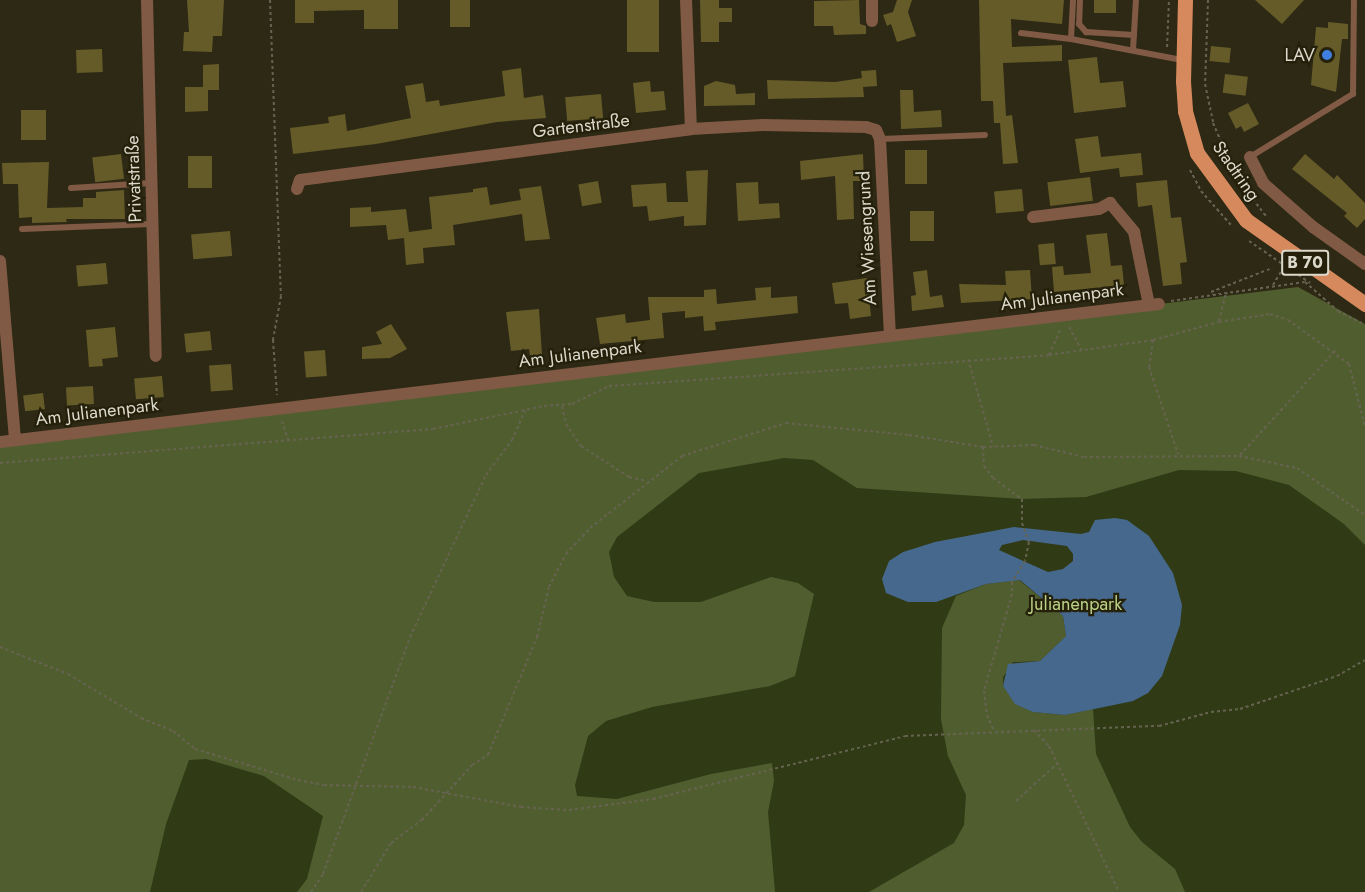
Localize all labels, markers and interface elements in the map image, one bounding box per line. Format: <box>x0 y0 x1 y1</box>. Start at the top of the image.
place label: LAV <box>1284 44 1315 66</box>
marker: LAV <box>1320 48 1334 62</box>
street label: Gartenstraße <box>531 109 631 143</box>
street label: Privatstraße <box>122 135 146 223</box>
street label: Stadtring <box>1208 137 1264 205</box>
street label: Am Wiesengrund <box>853 170 881 306</box>
road number: B 70 <box>1281 250 1329 276</box>
street label: Am Julianenpark <box>999 279 1125 315</box>
street label: Am Julianenpark <box>517 336 643 372</box>
street label: Am Julianenpark <box>34 394 160 430</box>
park label: Julianenpark <box>1030 593 1122 615</box>

